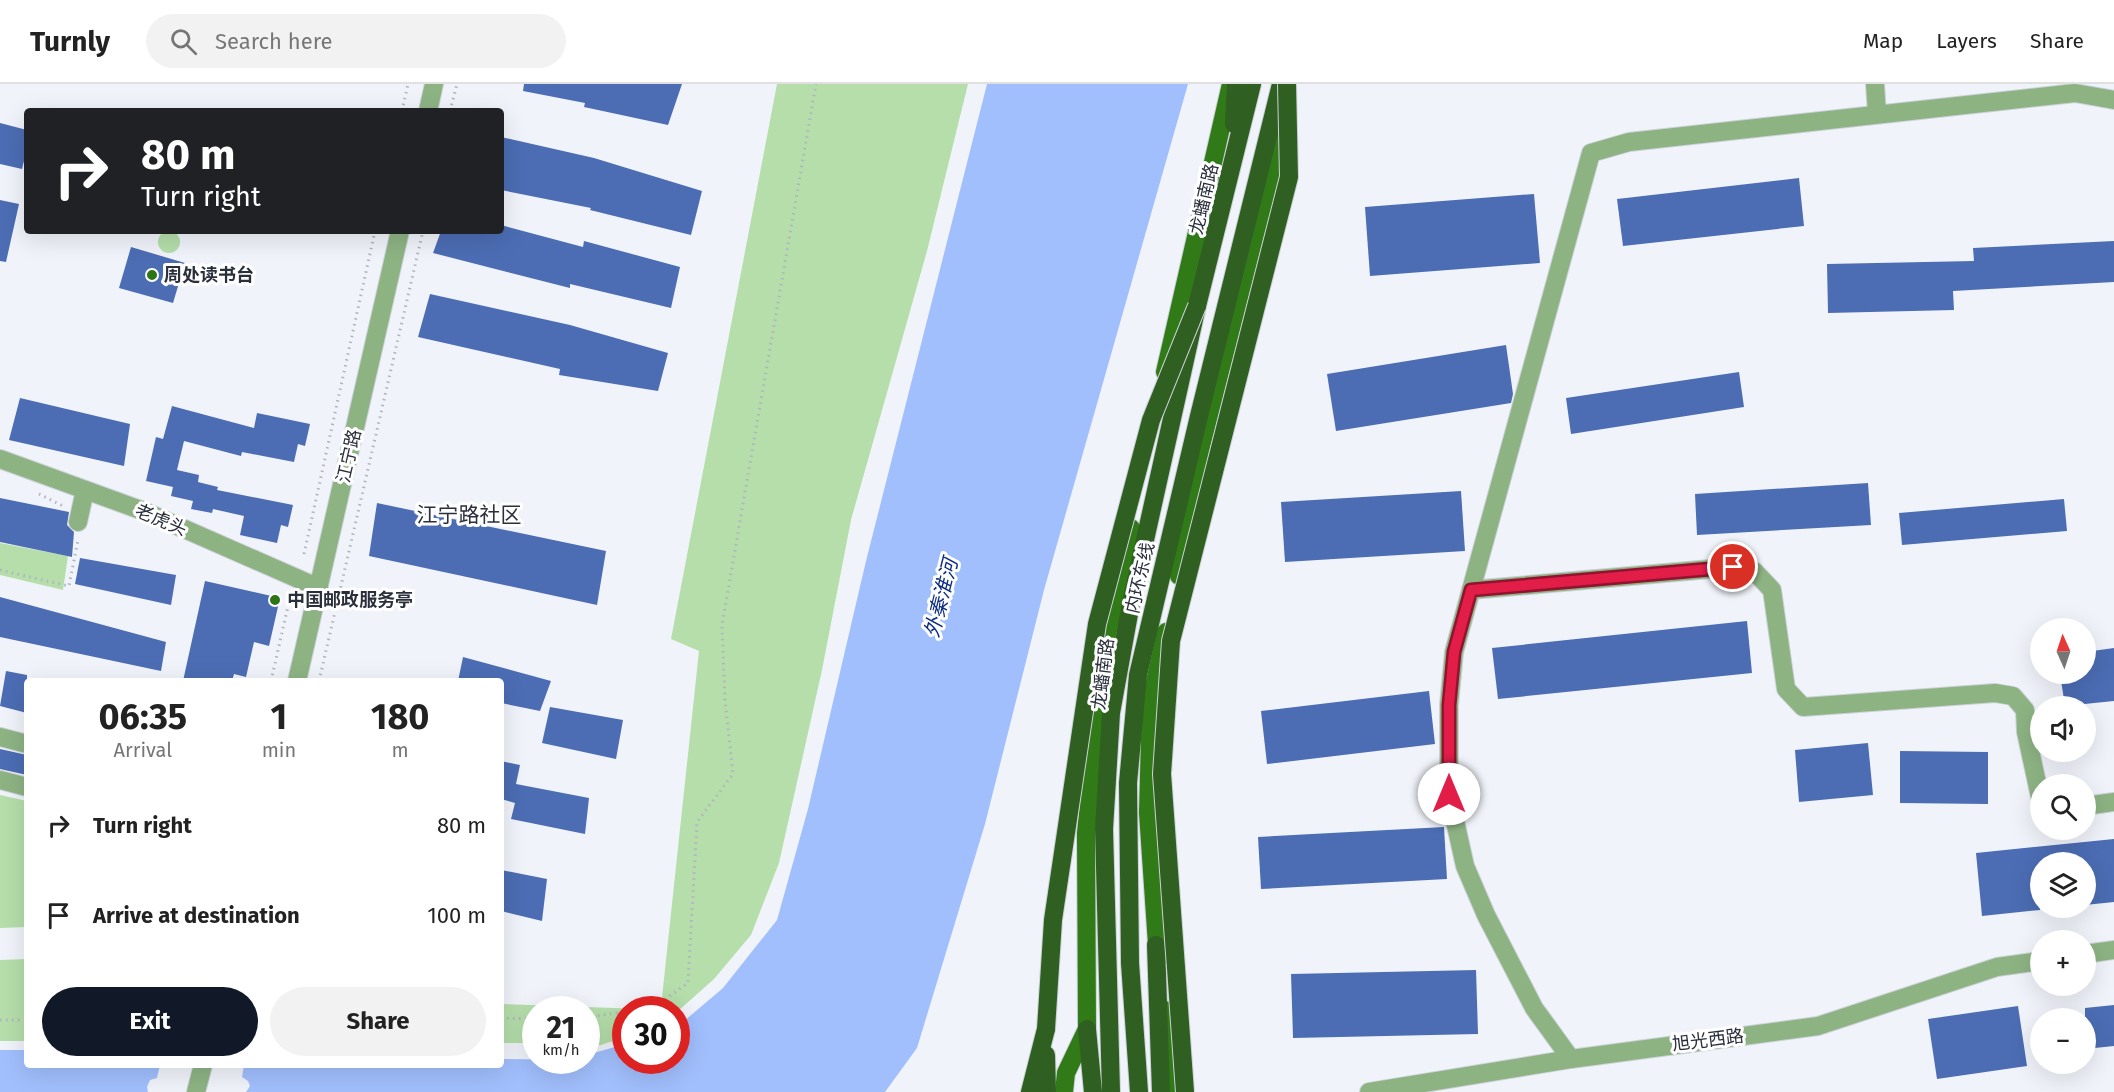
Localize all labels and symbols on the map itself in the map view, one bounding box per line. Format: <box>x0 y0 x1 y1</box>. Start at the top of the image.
street label: 龙蟠南路 <box>1185 161 1223 237</box>
place label: 周处读书台 <box>164 264 254 286</box>
marker: 周处读书台 <box>145 268 159 282</box>
street label: 江宁路 <box>332 427 366 485</box>
street label: 老虎头 <box>132 499 190 541</box>
district label: 江宁路社区 <box>417 502 522 528</box>
street label: 内环东线 <box>1121 540 1159 616</box>
pin <box>1707 541 1758 592</box>
water label: 外秦淮河 <box>920 552 963 640</box>
place label: 中国邮政服务亭 <box>287 589 413 611</box>
marker: 中国邮政服务亭 <box>268 593 282 607</box>
north arrow <box>2030 618 2096 684</box>
street label: 龙蟠南路 <box>1088 637 1118 711</box>
position arrow <box>1417 762 1481 826</box>
speed limit sign: 30 <box>612 996 690 1074</box>
street label: 旭光西路 <box>1671 1025 1745 1055</box>

